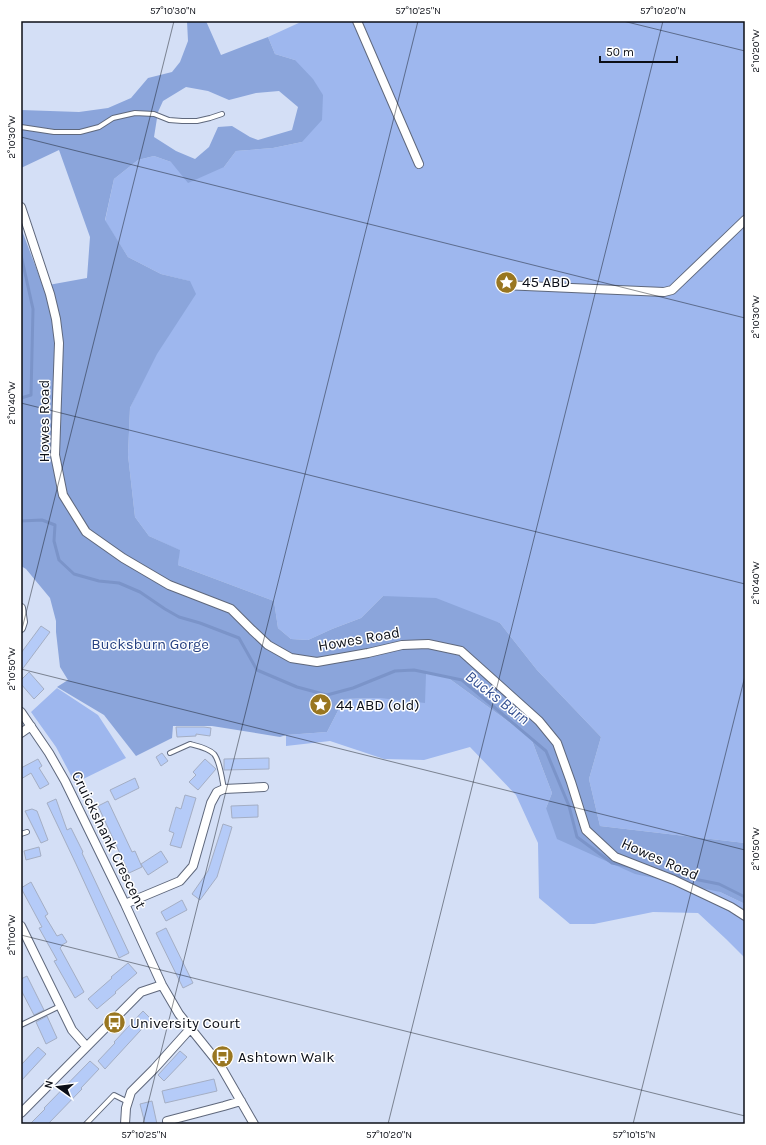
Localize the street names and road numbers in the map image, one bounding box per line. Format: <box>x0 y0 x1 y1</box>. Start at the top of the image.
street label: Howes Road <box>35 380 53 462</box>
street label: Howes Road <box>317 623 401 655</box>
street label: Cruickshank Crescent <box>68 768 150 912</box>
street label: Howes Road <box>619 834 701 884</box>

